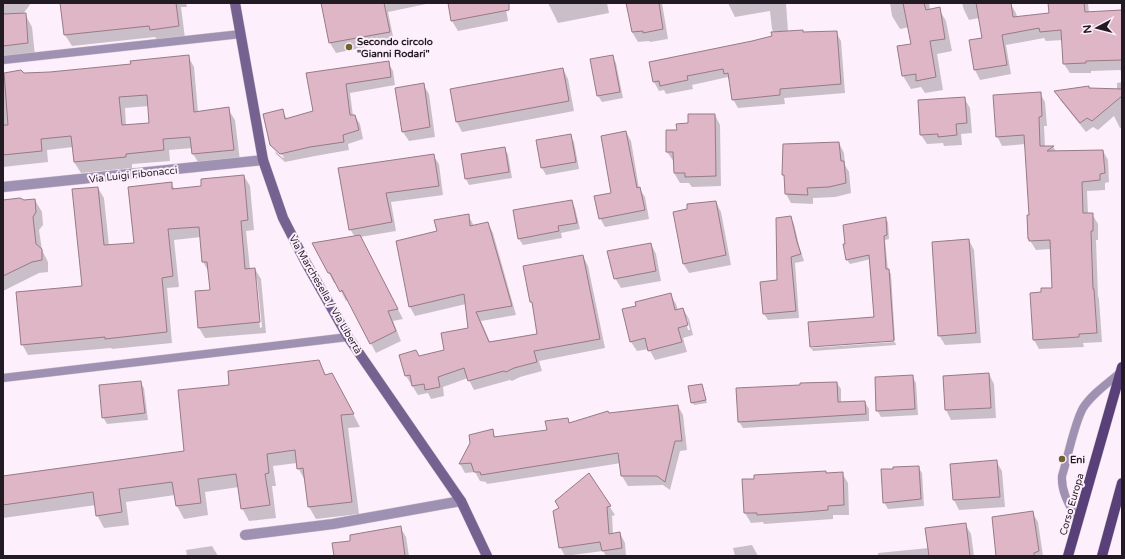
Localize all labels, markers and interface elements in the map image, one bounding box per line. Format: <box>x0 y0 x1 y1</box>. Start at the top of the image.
north arrow <box>1077 8 1117 48</box>
text: N <box>1081 24 1095 34</box>
place label: Secondo circolo "Gianni Rodari" <box>357 36 433 60</box>
marker: Secondo circolo "Gianni Rodari" <box>344 42 354 52</box>
street label: Via Luigi Fibonacci <box>88 164 178 186</box>
street label: Via Marchesella / Via Libertà <box>286 233 364 356</box>
marker: Eni <box>1057 454 1067 464</box>
place label: Eni <box>1070 454 1085 466</box>
street label: Corso Europa <box>1057 472 1087 537</box>

